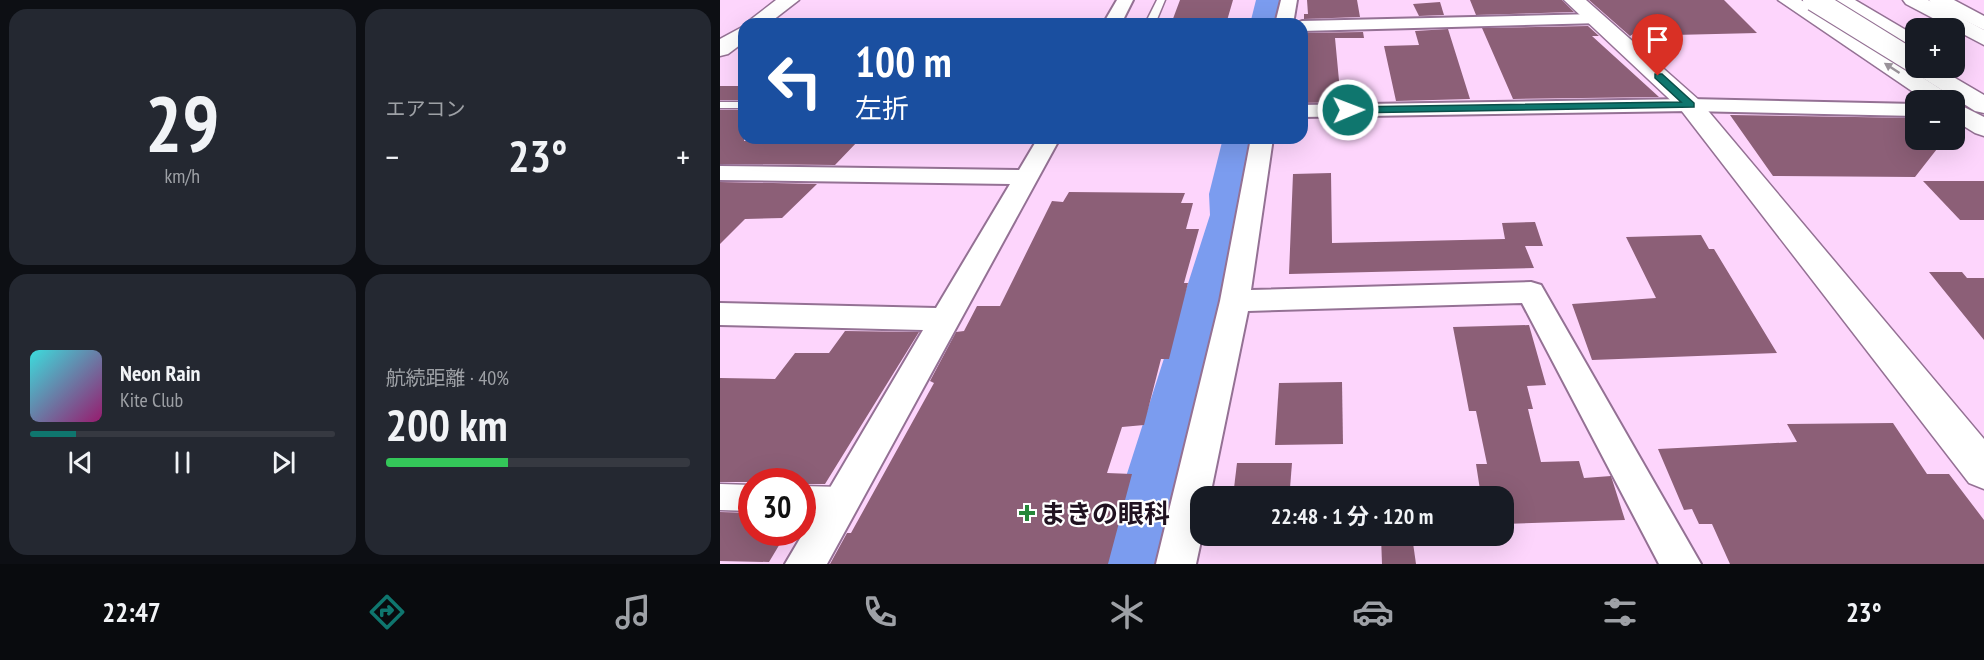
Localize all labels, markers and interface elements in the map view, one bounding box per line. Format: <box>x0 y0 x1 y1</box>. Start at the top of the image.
pin <box>1632 14 1683 76</box>
map controls <box>1905 18 1965 150</box>
button: + <box>1905 18 1965 78</box>
icon: arrive <box>1641 23 1674 56</box>
text: 100 m <box>855 34 952 89</box>
icon: left <box>756 42 834 120</box>
one-way arrow <box>1884 63 1901 74</box>
text: 29 <box>145 73 220 174</box>
position arrow <box>1316 78 1380 142</box>
button: − <box>1905 90 1965 150</box>
text: 左折 <box>855 91 909 125</box>
text: エアコン <box>386 96 466 122</box>
text: 23° <box>508 126 567 184</box>
text: − <box>386 135 399 178</box>
text: + <box>676 135 690 178</box>
text: km/h <box>165 163 200 189</box>
text: Neon Rain <box>120 359 200 387</box>
text: 航続距離 · 40% <box>386 365 509 391</box>
text: Kite Club <box>120 387 183 413</box>
text: 200 km <box>386 395 508 453</box>
icon: previous <box>64 446 97 479</box>
icon: pause <box>166 446 199 479</box>
icon: next <box>267 446 300 479</box>
speed limit sign: 30 <box>738 468 816 546</box>
place label: まきの眼科 <box>1040 497 1170 530</box>
text: 22:48 · 1 分 · 120 m <box>1271 502 1433 530</box>
marker: まきの眼科 <box>1018 504 1036 522</box>
icon: directions <box>366 591 408 633</box>
icon: music <box>612 591 654 633</box>
icon: phone <box>859 591 901 633</box>
icon: climate <box>1106 591 1148 633</box>
icon: car <box>1352 591 1394 633</box>
icon: filters <box>1599 591 1641 633</box>
text: 22:47 <box>102 595 161 629</box>
text: 23° <box>1846 595 1882 629</box>

